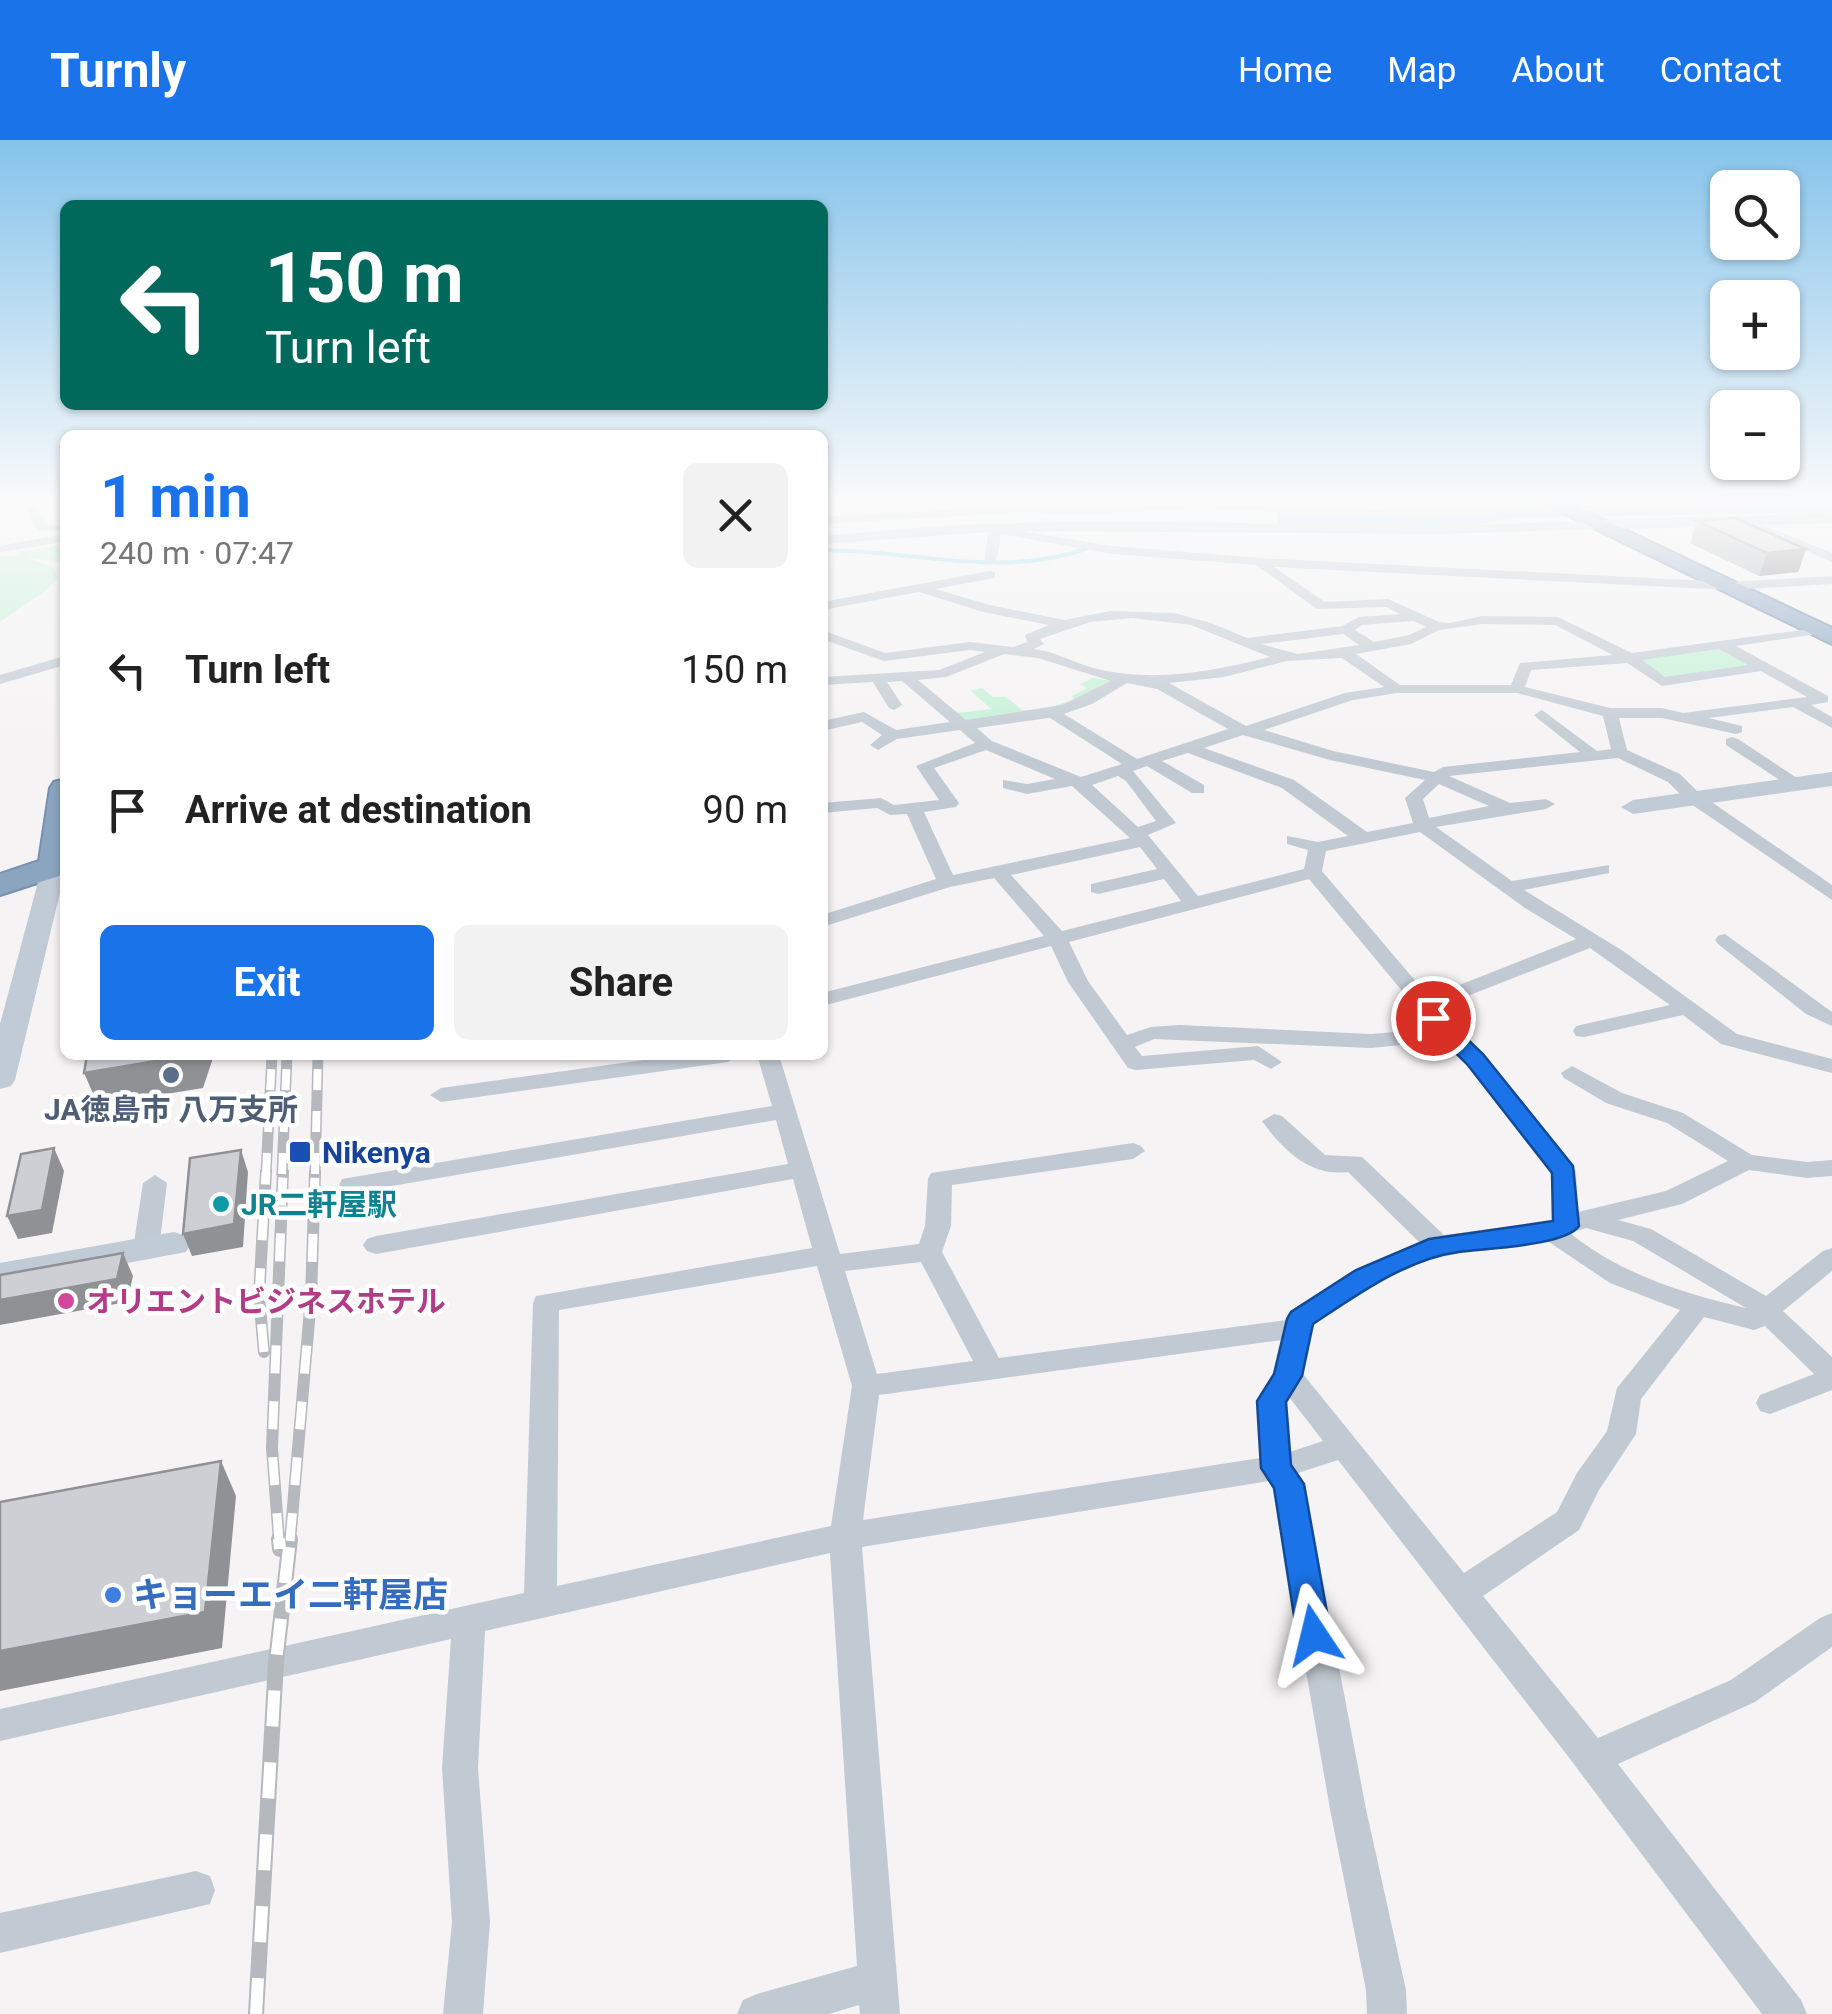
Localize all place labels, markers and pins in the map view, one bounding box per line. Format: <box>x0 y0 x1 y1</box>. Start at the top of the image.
pin <box>1391 976 1476 1061</box>
marker: JA徳島市 八万支所 <box>160 1064 182 1086</box>
place label: JA徳島市 八万支所 <box>44 1092 298 1127</box>
place label: Nikenya <box>322 1135 431 1170</box>
marker: Nikenya <box>287 1139 313 1165</box>
place label: JR二軒屋駅 <box>241 1187 397 1222</box>
marker: JR二軒屋駅 <box>210 1193 232 1215</box>
place label: オリエントビジネスホテル <box>86 1284 446 1319</box>
marker: オリエントビジネスホテル <box>55 1290 77 1312</box>
place label: キョーエイ二軒屋店 <box>133 1575 448 1616</box>
marker: キョーエイ二軒屋店 <box>102 1584 124 1606</box>

